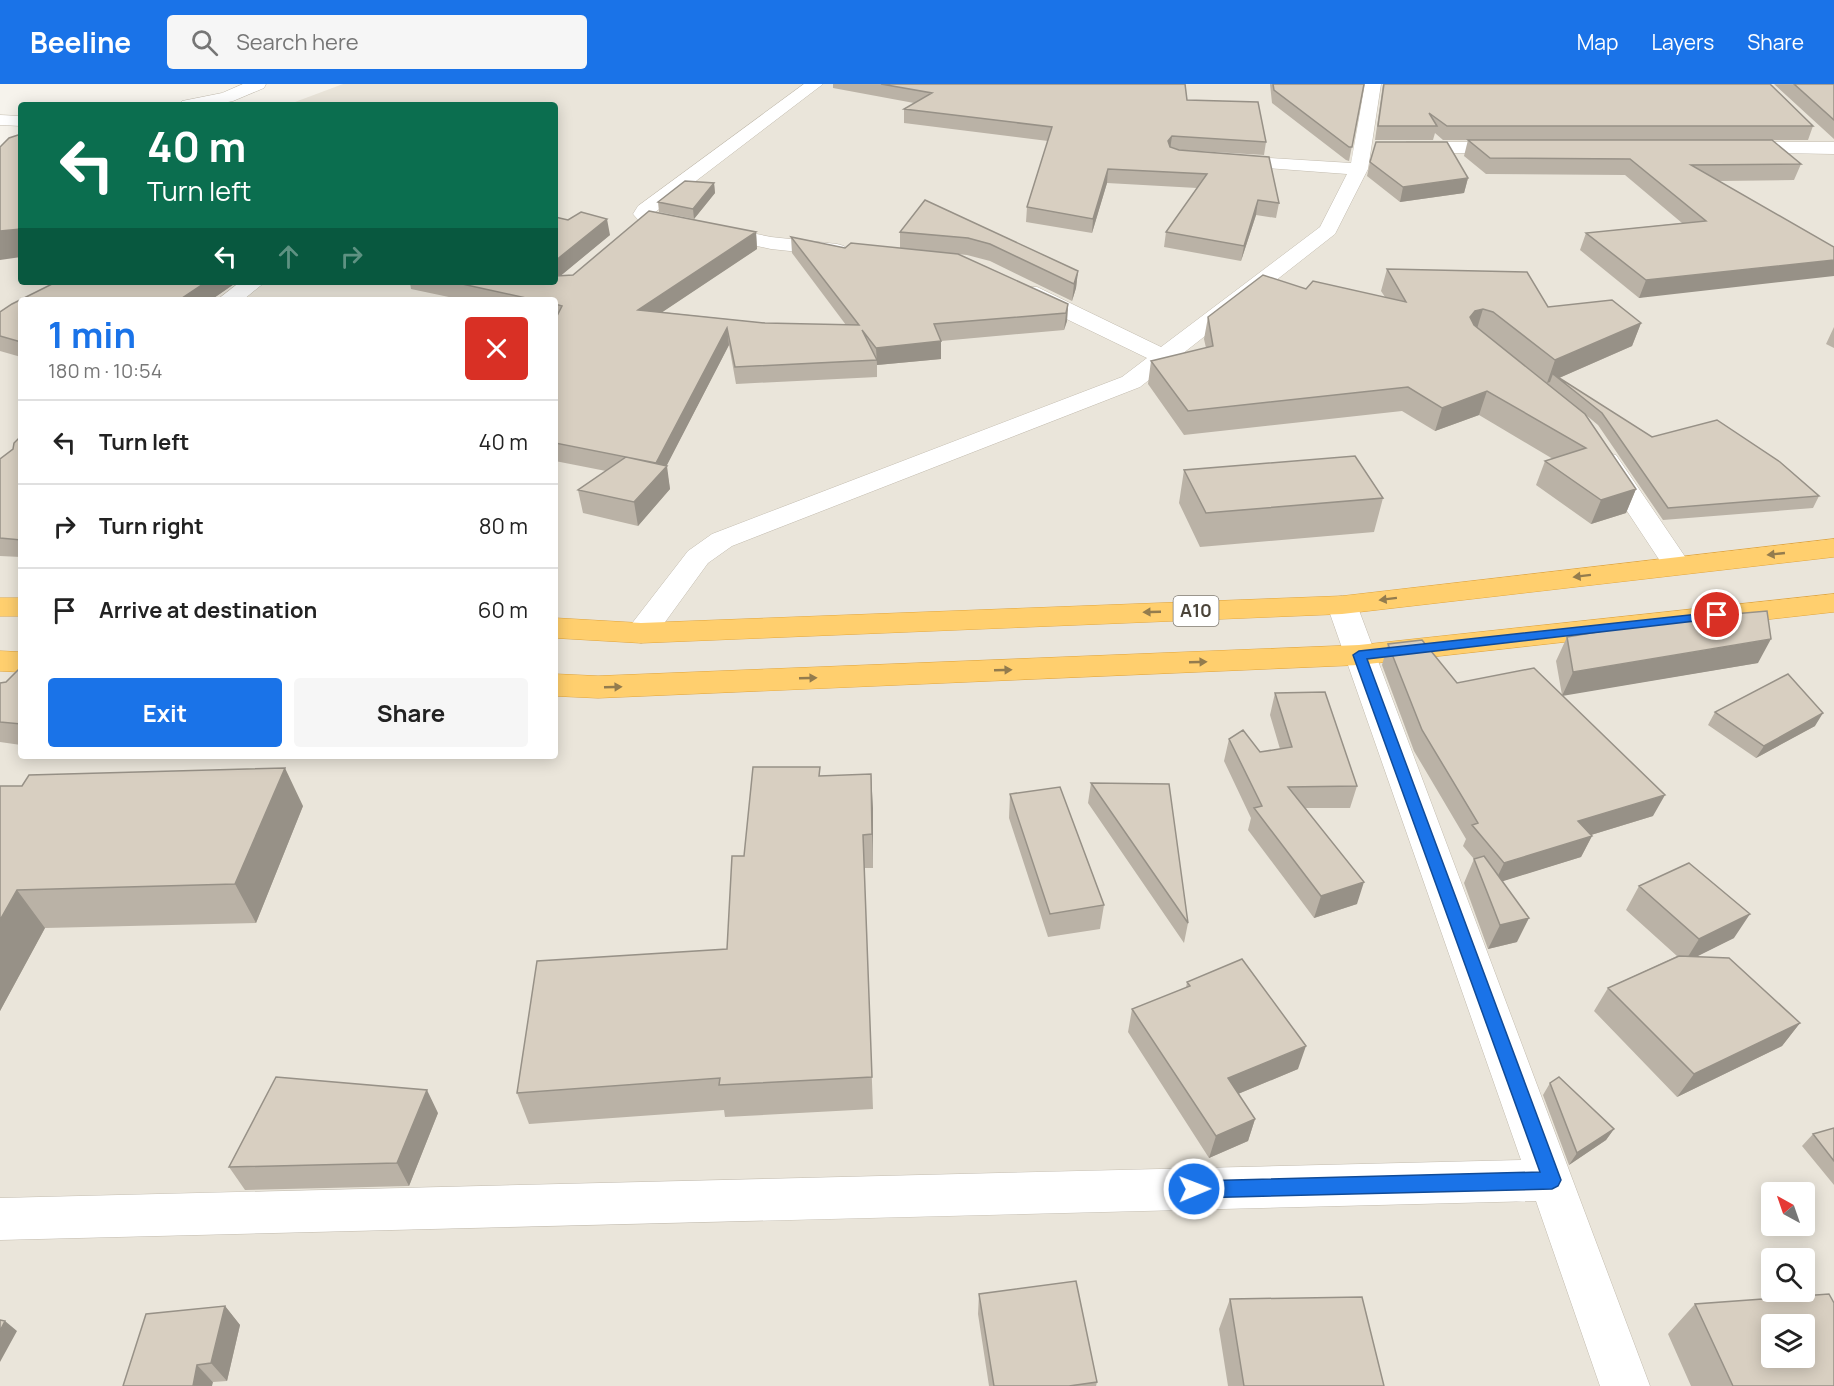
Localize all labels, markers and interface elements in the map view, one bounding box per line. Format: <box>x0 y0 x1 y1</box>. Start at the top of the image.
search box <box>167 15 587 69</box>
text: Beeline <box>30 23 131 61</box>
icon: search <box>188 26 221 59</box>
text: Search here <box>236 27 359 57</box>
text: Map <box>1577 28 1618 56</box>
text: Layers <box>1651 28 1714 56</box>
text: Share <box>1747 28 1804 56</box>
text: 40 m <box>147 117 246 175</box>
icon: left <box>48 126 126 204</box>
text: Turn left <box>147 172 251 209</box>
icon: left <box>209 240 242 273</box>
icon: ahead <box>272 240 305 273</box>
icon: right <box>335 240 368 273</box>
text: 1 min <box>48 310 136 359</box>
button: close <box>465 317 528 380</box>
text: 180 m · 10:54 <box>48 357 162 384</box>
icon: left <box>48 426 81 459</box>
text: Turn left <box>99 427 189 457</box>
text: 40 m <box>479 427 528 457</box>
icon: right <box>48 510 81 543</box>
text: Turn right <box>99 511 204 541</box>
text: 80 m <box>479 511 528 541</box>
one-way arrow <box>1766 549 1785 559</box>
one-way arrow <box>1572 571 1591 580</box>
pin <box>1691 589 1742 640</box>
icon: arrive <box>48 594 81 627</box>
one-way arrow <box>1379 594 1398 604</box>
text: Arrive at destination <box>99 595 317 625</box>
text: 60 m <box>478 595 528 625</box>
road number: A10 <box>1174 596 1218 626</box>
icon: arrive <box>1700 598 1733 631</box>
one-way arrow <box>1142 608 1161 617</box>
one-way arrow <box>1188 658 1207 667</box>
one-way arrow <box>994 666 1013 675</box>
one-way arrow <box>799 674 818 683</box>
button: Exit <box>48 678 282 747</box>
button: Share <box>294 678 528 747</box>
one-way arrow <box>604 682 623 691</box>
position arrow <box>1162 1157 1226 1221</box>
north arrow <box>1761 1182 1815 1236</box>
map controls <box>1761 1182 1815 1368</box>
button: search <box>1761 1248 1815 1302</box>
button: layers <box>1761 1314 1815 1368</box>

